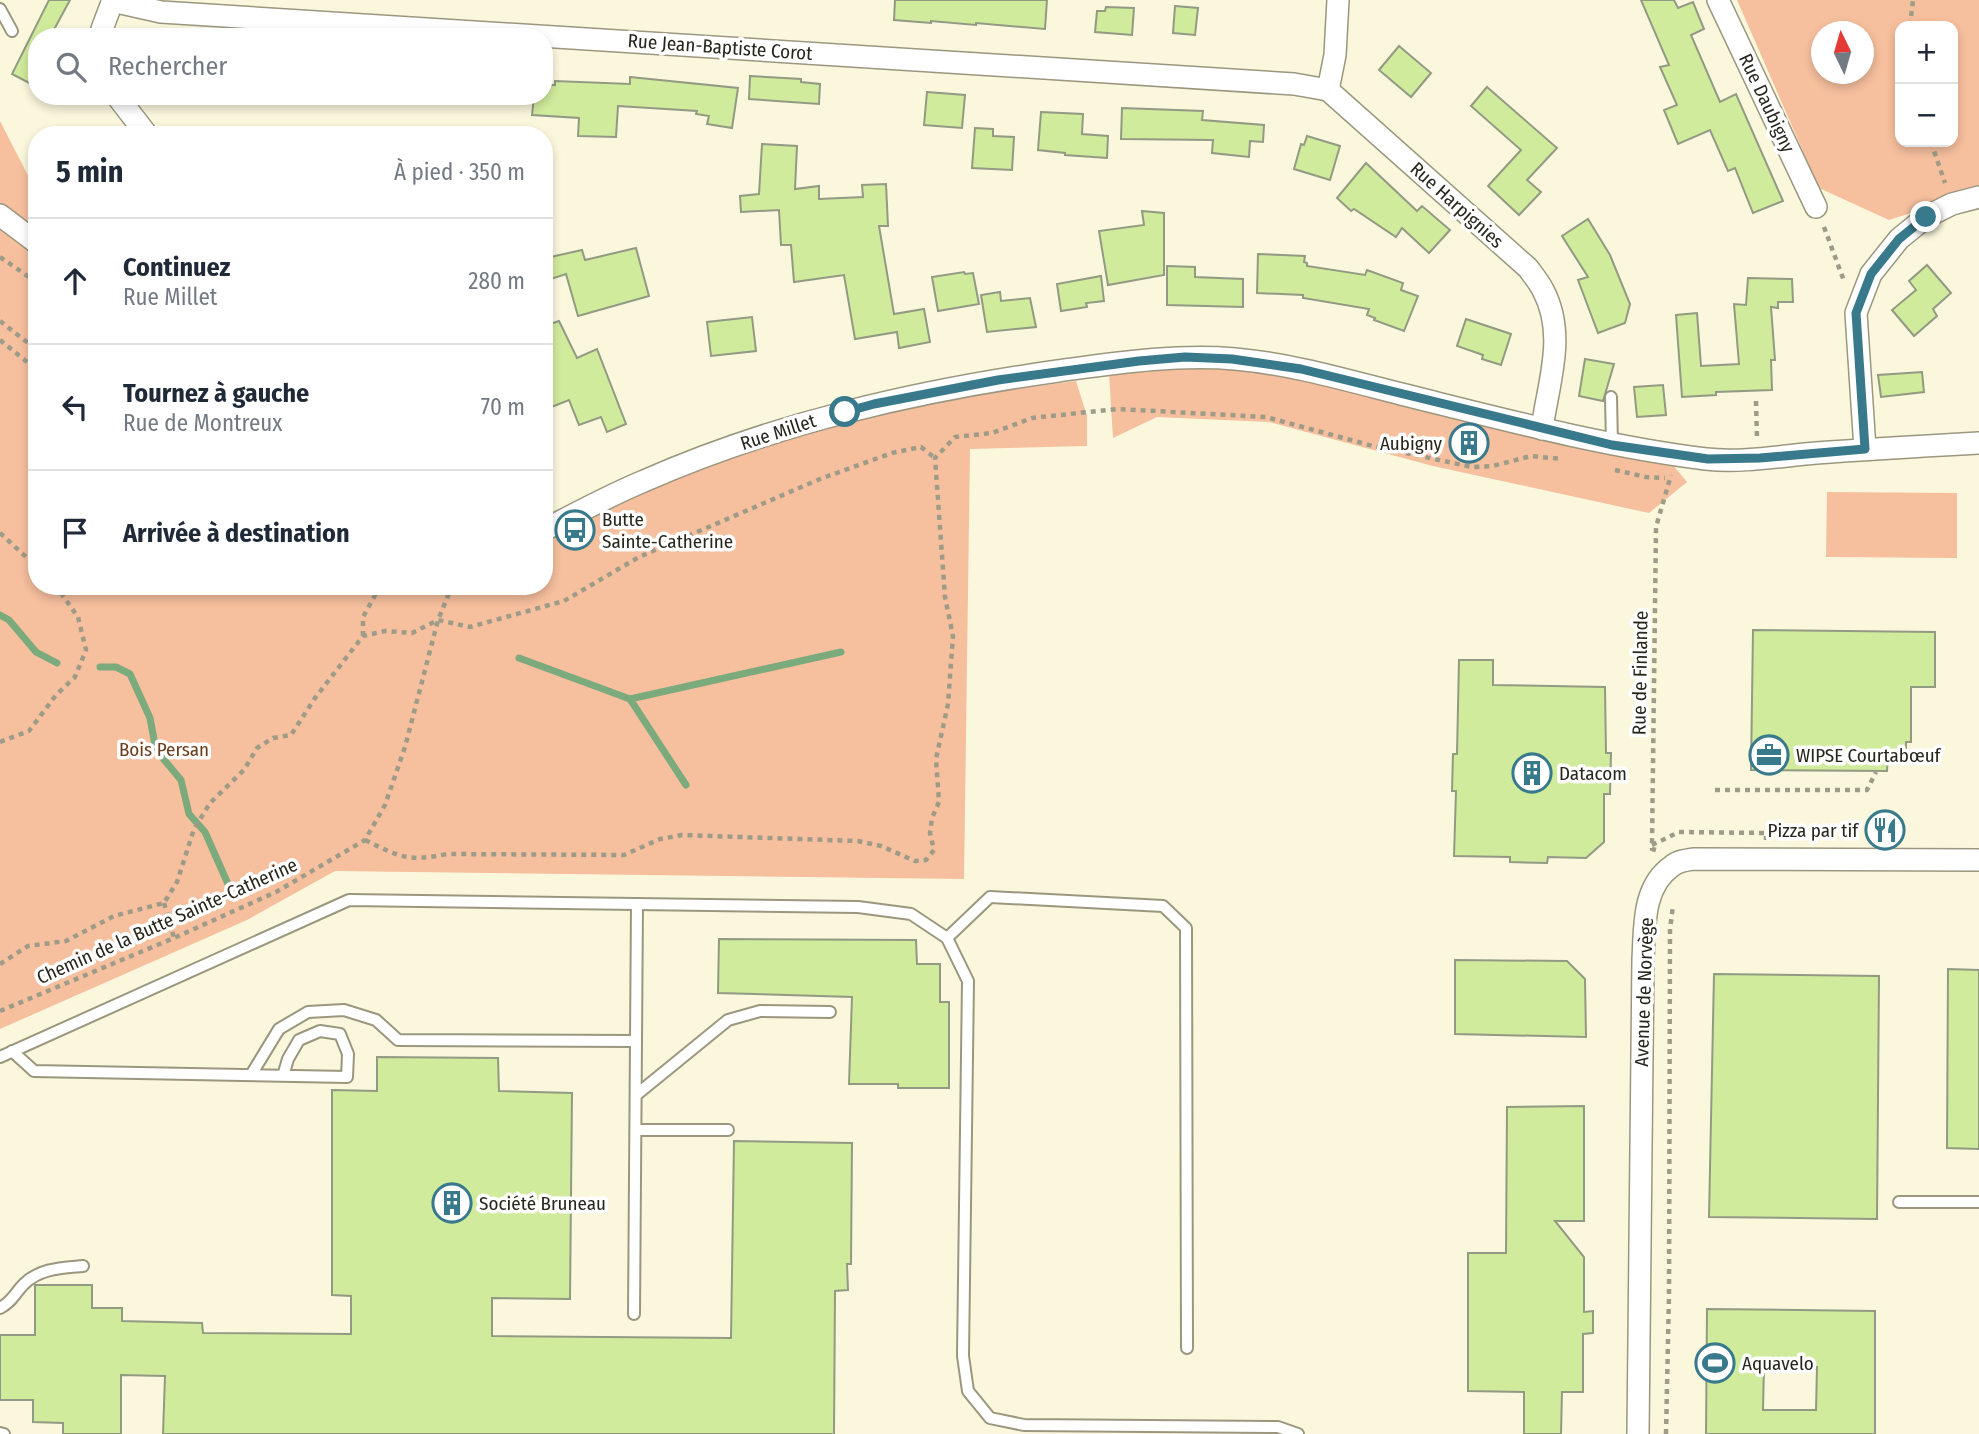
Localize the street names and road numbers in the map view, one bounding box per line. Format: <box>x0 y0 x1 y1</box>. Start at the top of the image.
street label: Rue Jean-Baptiste Corot <box>627 29 814 65</box>
street label: Rue Daubigny <box>1734 50 1800 157</box>
street label: Rue Harpignies <box>1406 157 1508 253</box>
street label: Rue Millet <box>737 409 819 455</box>
street label: Rue de Finlande <box>1627 611 1653 735</box>
street label: Chemin de la Butte Sainte-Catherine <box>33 853 301 989</box>
street label: Avenue de Norvège <box>1630 917 1658 1067</box>

